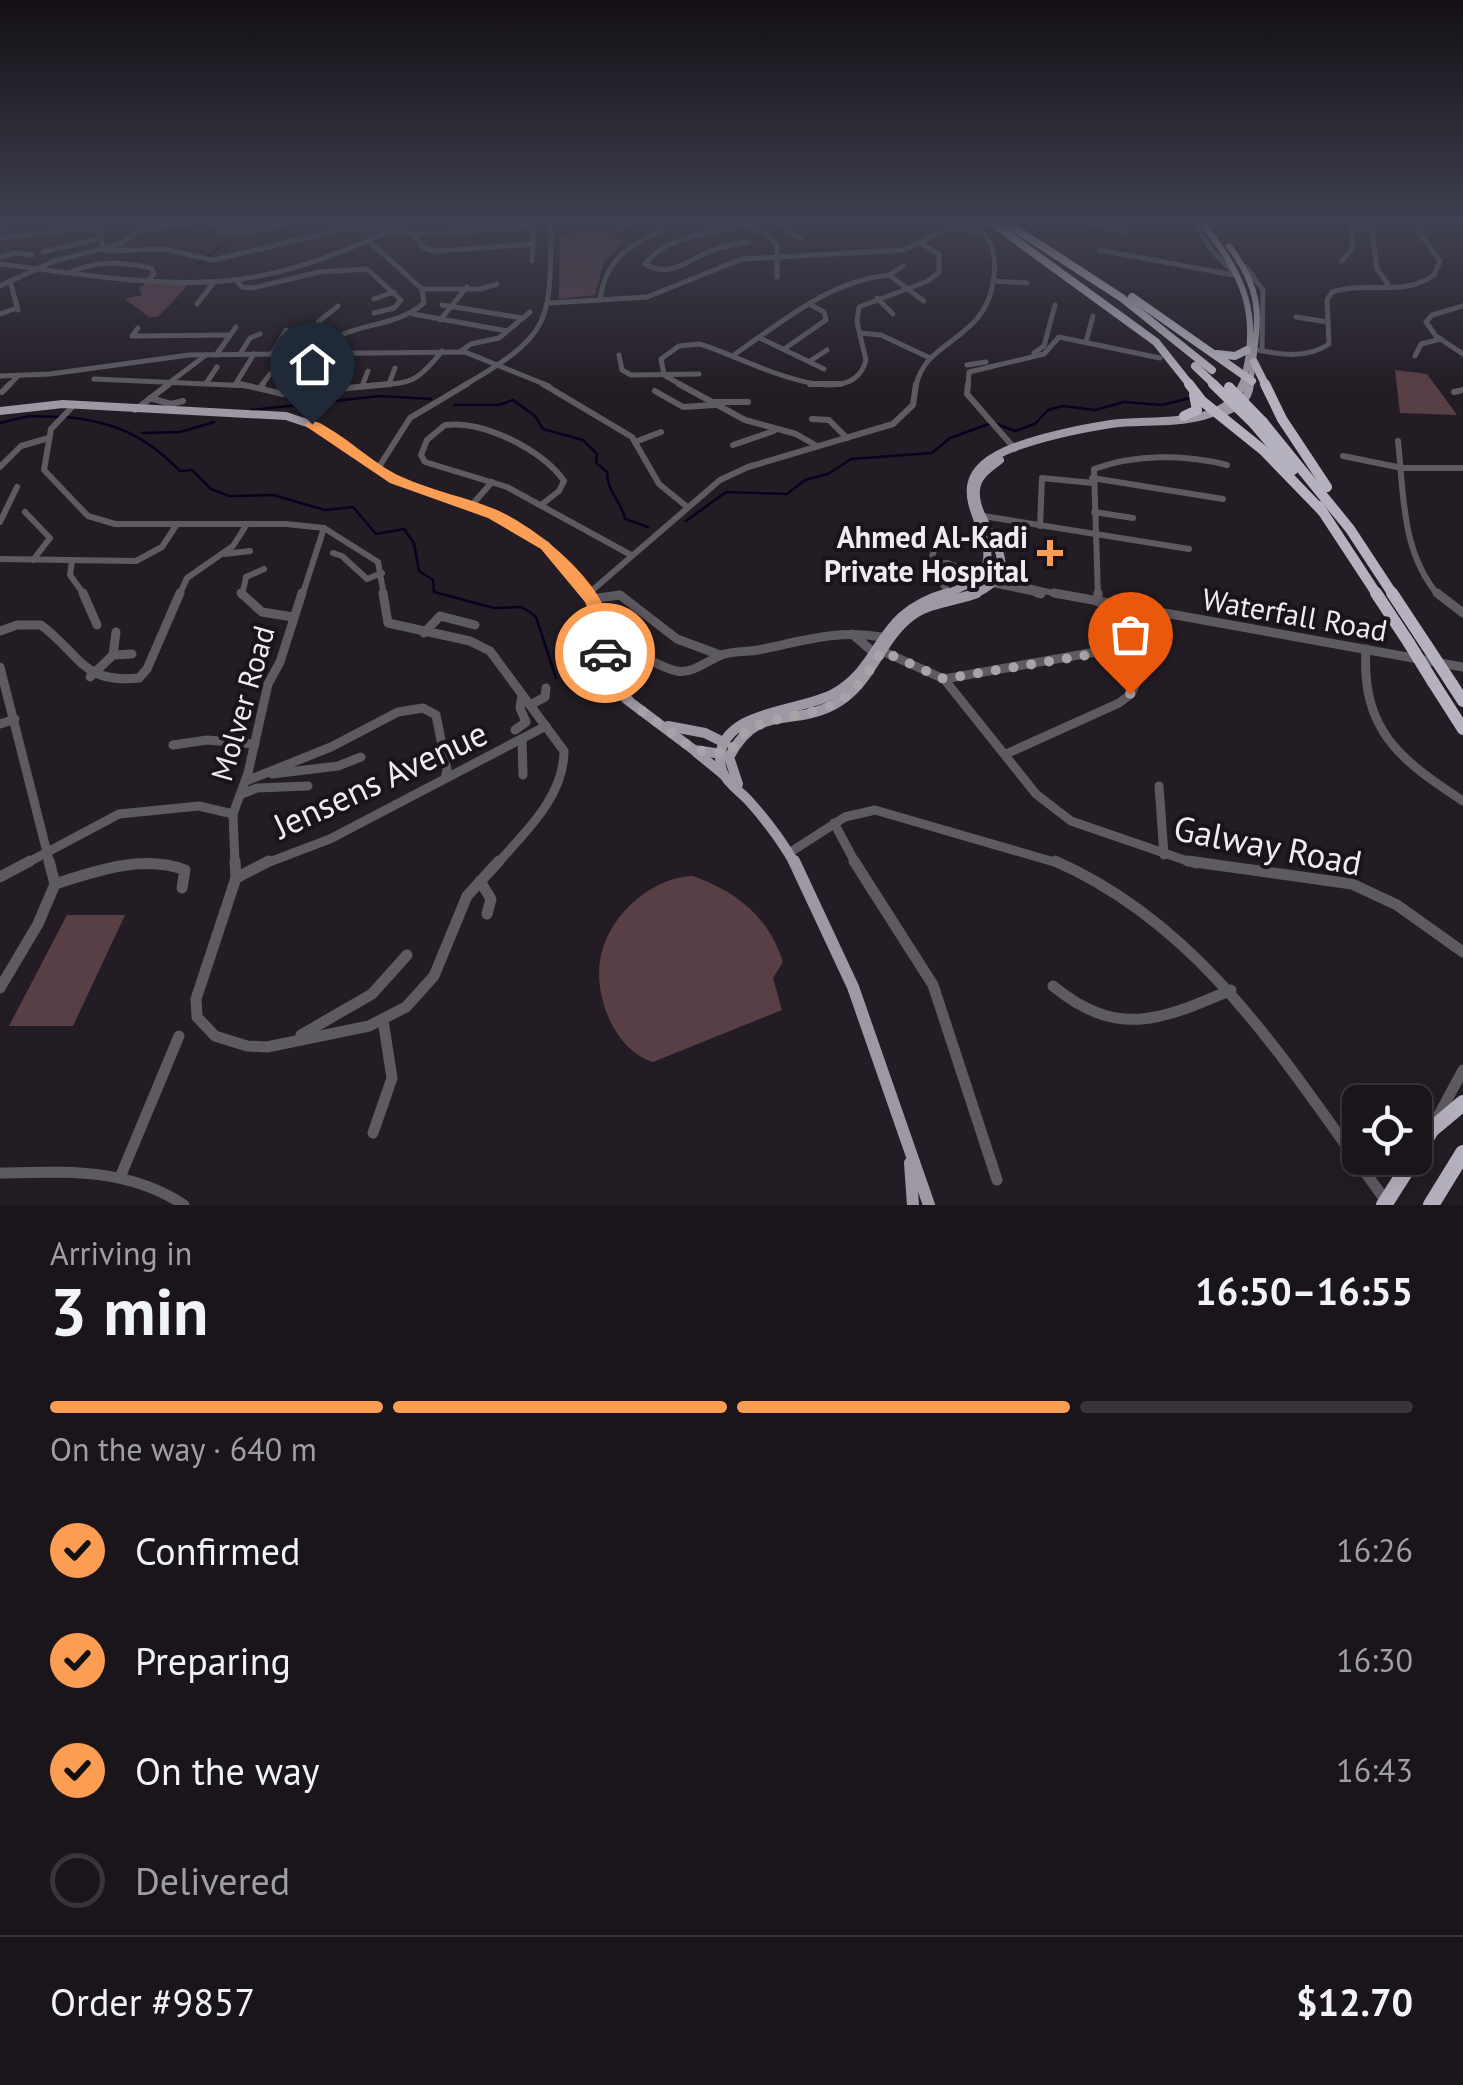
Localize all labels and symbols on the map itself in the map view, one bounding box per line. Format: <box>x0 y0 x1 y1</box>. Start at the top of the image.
pin <box>270 322 355 425</box>
place label: Ahmed Al-Kadi Private Hospital <box>824 517 1028 590</box>
marker: Ahmed Al-Kadi Private Hospital <box>1037 540 1063 566</box>
street label: Waterfall Road <box>1199 579 1391 649</box>
pin <box>1088 592 1173 695</box>
courier <box>555 603 655 703</box>
street label: Molver Road <box>201 621 283 785</box>
street label: Jensens Avenue <box>264 709 494 850</box>
street label: Galway Road <box>1170 804 1366 886</box>

